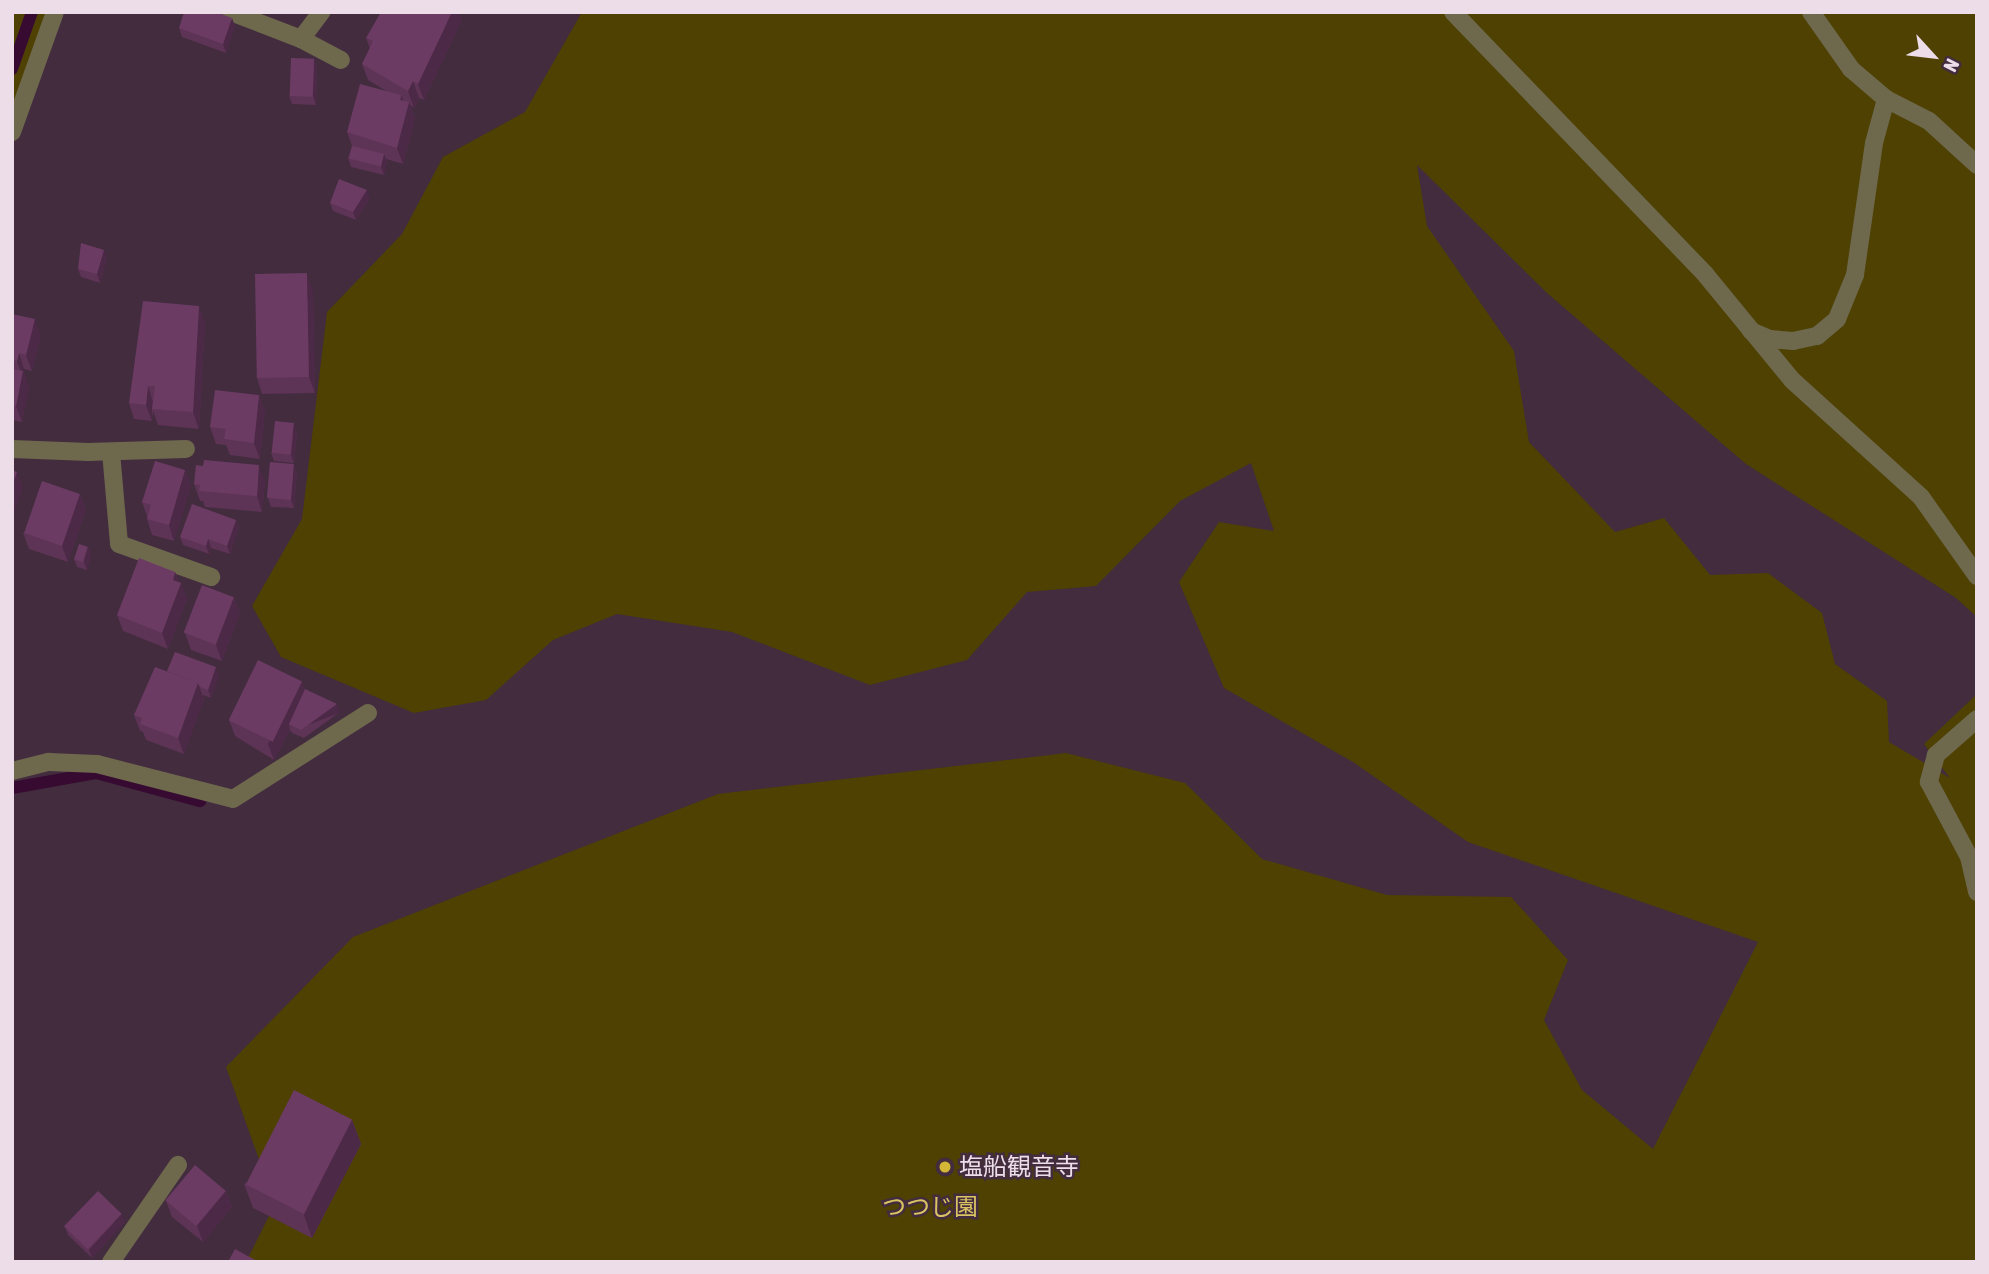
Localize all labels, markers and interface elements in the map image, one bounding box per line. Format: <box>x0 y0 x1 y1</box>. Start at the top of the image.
north arrow <box>1898 21 1968 91</box>
text: N <box>1939 56 1964 76</box>
place label: 塩船観音寺 <box>959 1153 1079 1181</box>
marker: 塩船観音寺 <box>937 1159 953 1175</box>
park label: つつじ園 <box>882 1193 978 1221</box>

